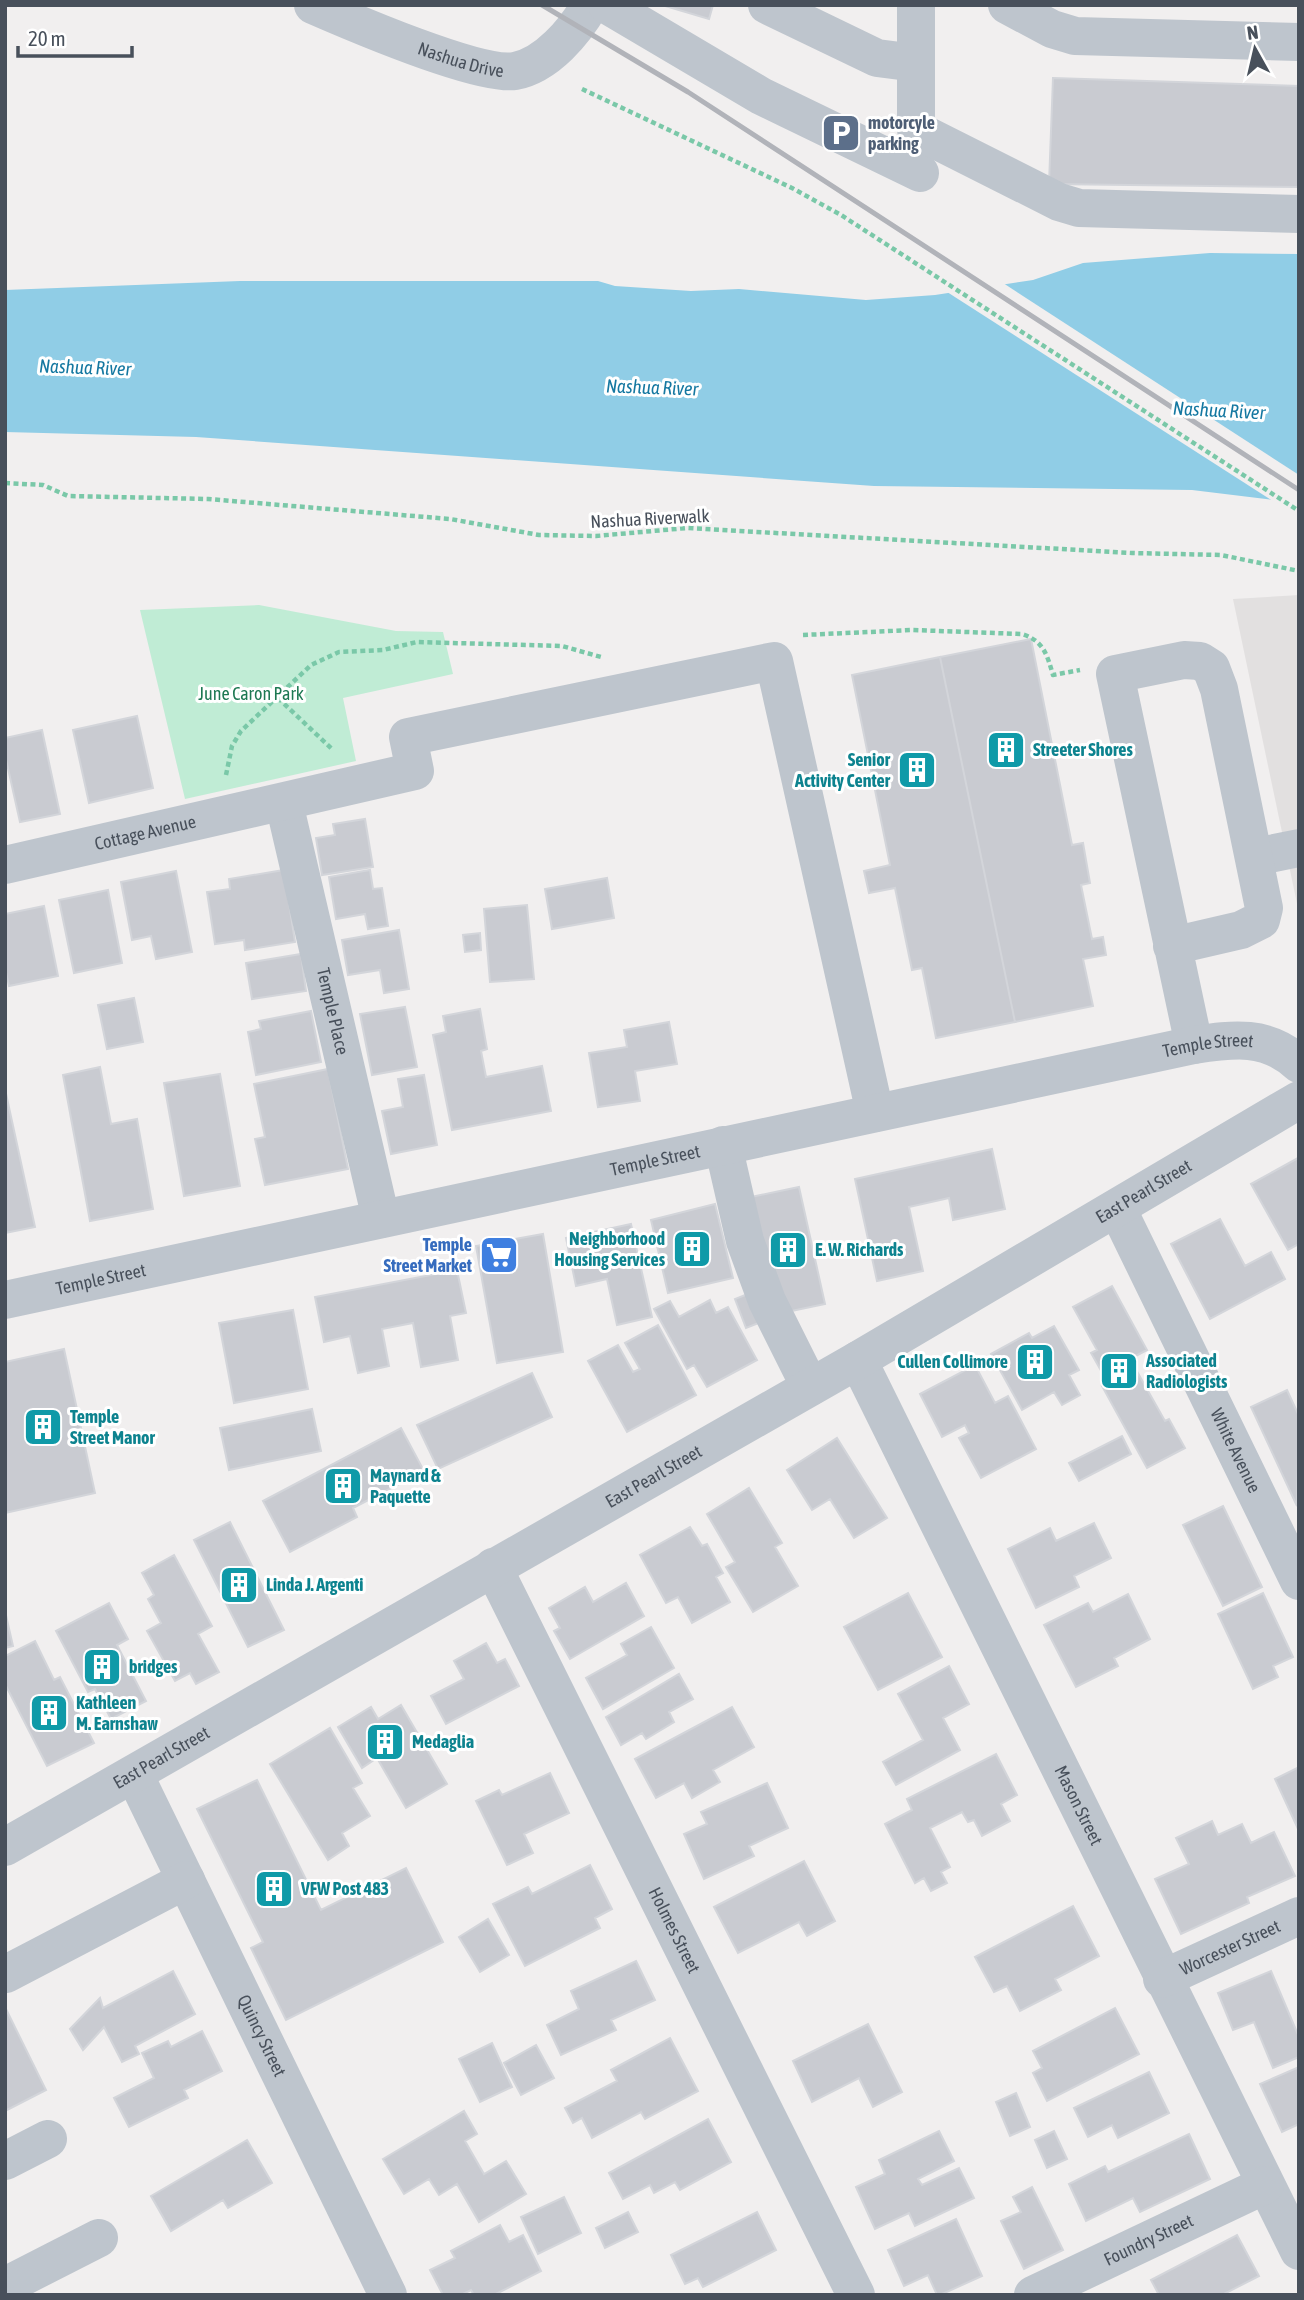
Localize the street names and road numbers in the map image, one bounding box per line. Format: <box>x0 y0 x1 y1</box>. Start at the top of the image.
street label: Nashua Drive <box>415 37 505 81</box>
street label: Nashua Riverwalk <box>590 505 710 532</box>
street label: Cottage Avenue <box>93 811 198 854</box>
street label: Temple Place <box>313 966 353 1057</box>
street label: Temple Street <box>1161 1029 1255 1061</box>
street label: Temple Street <box>608 1140 702 1180</box>
street label: East Pearl Street <box>1092 1155 1195 1227</box>
street label: Temple Street <box>54 1259 148 1299</box>
street label: White Avenue <box>1206 1405 1265 1496</box>
street label: East Pearl Street <box>602 1440 705 1512</box>
street label: East Pearl Street <box>109 1722 213 1793</box>
street label: Mason Street <box>1050 1762 1107 1848</box>
street label: Holmes Street <box>644 1884 705 1977</box>
street label: Worcester Street <box>1176 1915 1283 1979</box>
street label: Quincy Street <box>233 1991 291 2080</box>
street label: Foundry Street <box>1101 2210 1196 2270</box>

